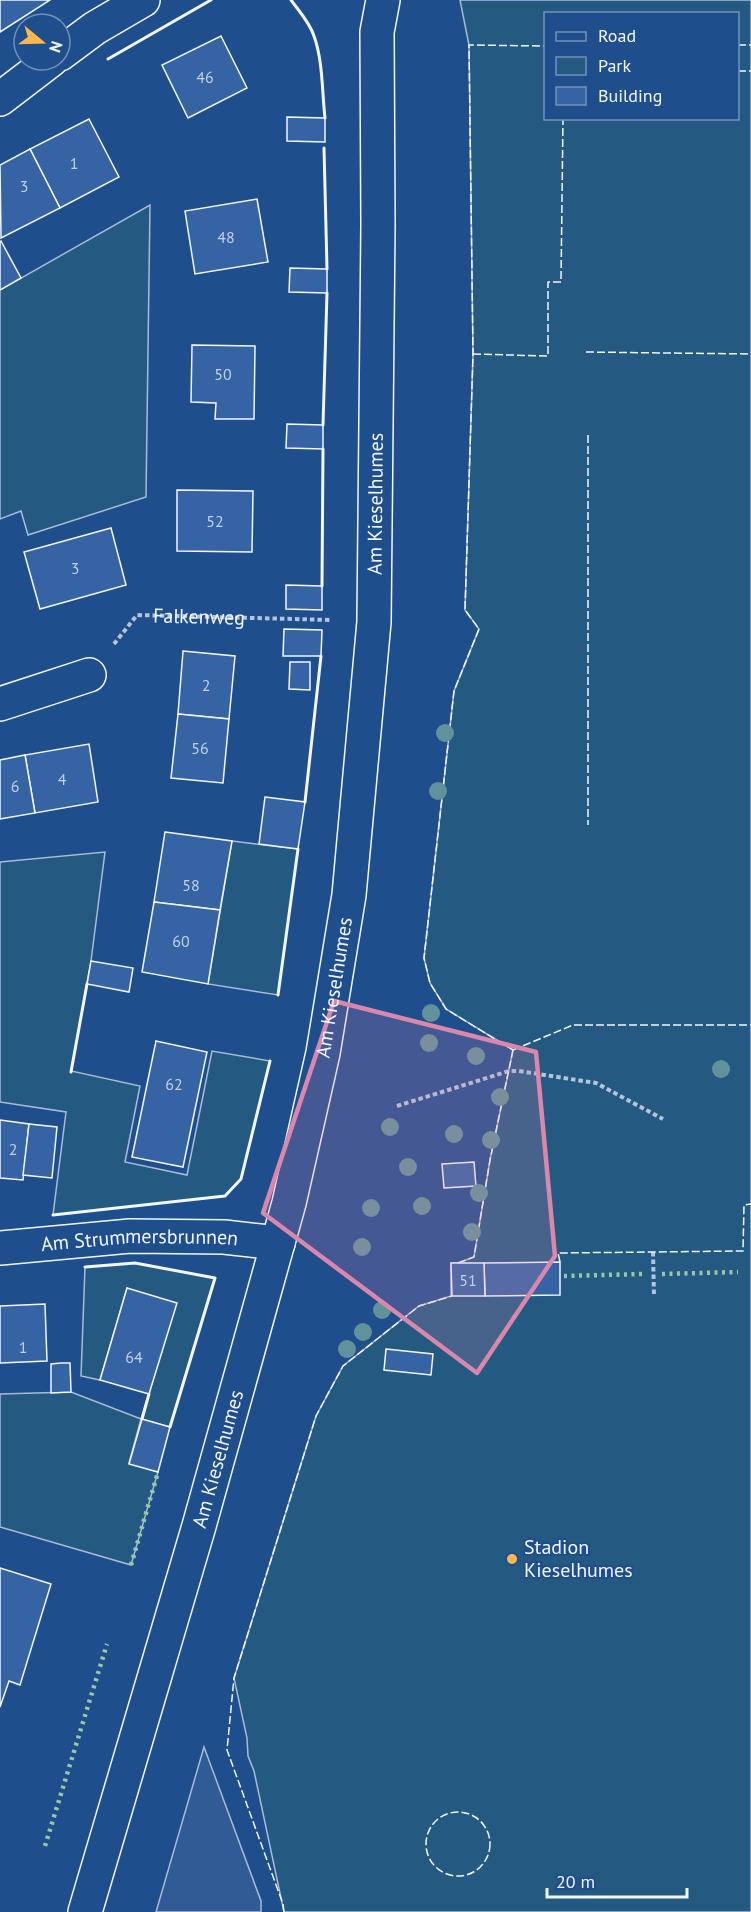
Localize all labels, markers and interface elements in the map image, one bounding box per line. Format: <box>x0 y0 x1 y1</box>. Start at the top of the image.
north arrow <box>12 12 72 72</box>
legend <box>544 12 739 120</box>
text: Road <box>598 24 636 47</box>
text: N <box>45 39 67 55</box>
text: Park <box>598 54 631 77</box>
house number: 46 <box>196 67 214 87</box>
text: Building <box>598 84 662 107</box>
house number: 1 <box>70 153 78 173</box>
house number: 3 <box>20 176 28 196</box>
house number: 48 <box>217 227 235 247</box>
house number: 50 <box>214 364 232 384</box>
street label: Am Kieselhumes <box>361 433 389 575</box>
house number: 52 <box>206 511 224 531</box>
house number: 3 <box>71 558 79 578</box>
street label: Falkenweg <box>153 602 245 631</box>
house number: 2 <box>202 675 210 695</box>
house number: 56 <box>191 738 209 758</box>
house number: 4 <box>58 769 67 789</box>
house number: 6 <box>11 776 19 796</box>
house number: 58 <box>182 875 200 895</box>
street label: Am Kieselhumes <box>309 915 358 1060</box>
house number: 60 <box>172 931 190 951</box>
house number: 62 <box>165 1074 183 1094</box>
house number: 2 <box>9 1139 17 1159</box>
street label: Am Strummersbrunnen <box>40 1223 240 1257</box>
house number: 51 <box>459 1270 477 1290</box>
house number: 1 <box>19 1337 27 1357</box>
house number: 64 <box>125 1347 143 1367</box>
street label: Am Kieselhumes <box>186 1387 249 1531</box>
place label: Stadion Kieselhumes <box>524 1534 633 1583</box>
marker: Stadion Kieselhumes <box>505 1552 519 1566</box>
scale bar <box>547 1861 686 1899</box>
text: 20 m <box>556 1870 595 1893</box>

